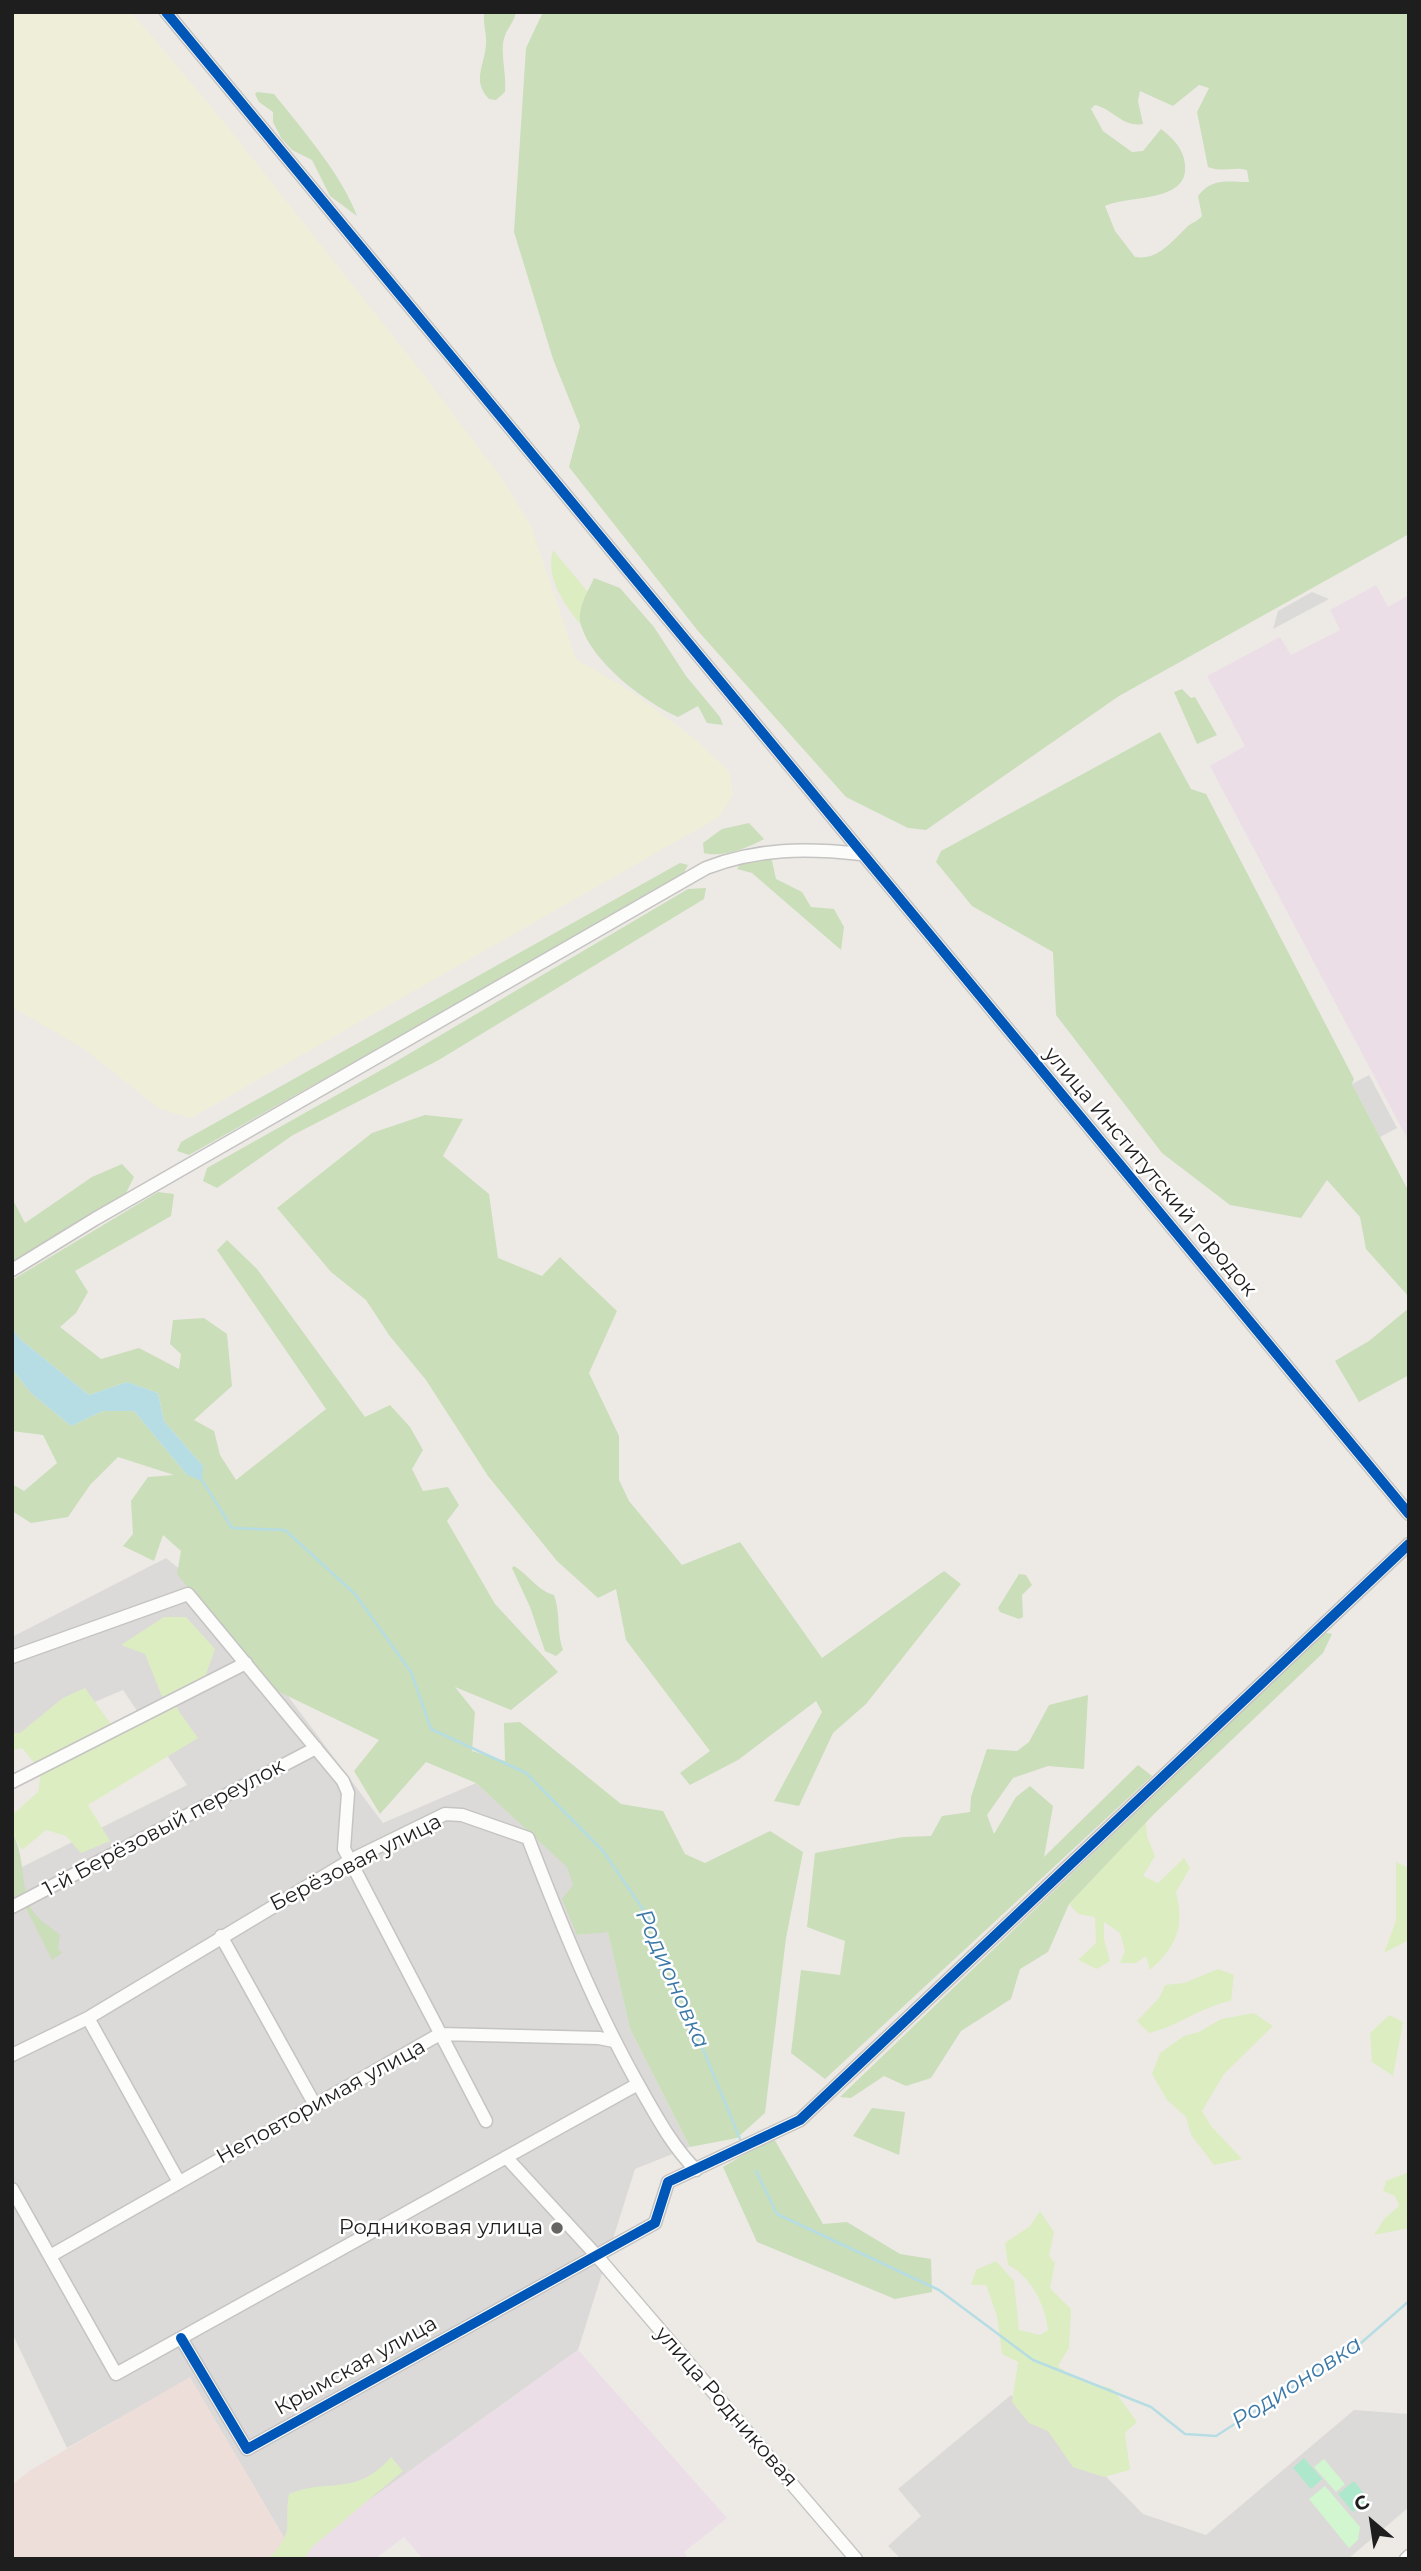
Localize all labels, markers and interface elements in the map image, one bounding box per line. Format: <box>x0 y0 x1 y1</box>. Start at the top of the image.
street label: улица Институтский городок <box>1038 1042 1262 1302</box>
street label: 1-й Берёзовый переулок <box>39 1754 289 1902</box>
street label: Берёзовая улица <box>266 1809 446 1917</box>
water label: Родионовка <box>629 1905 715 2053</box>
street label: Неповторимая улица <box>212 2034 430 2170</box>
place label: Родниковая улица <box>339 2215 543 2241</box>
marker: Родниковая улица <box>549 2220 565 2236</box>
street label: Крымская улица <box>270 2311 442 2421</box>
street label: улица Родниковая <box>650 2322 802 2492</box>
water label: Родионовка <box>1227 2331 1367 2435</box>
north arrow <box>1337 2487 1407 2557</box>
text: С <box>1350 2490 1373 2517</box>

